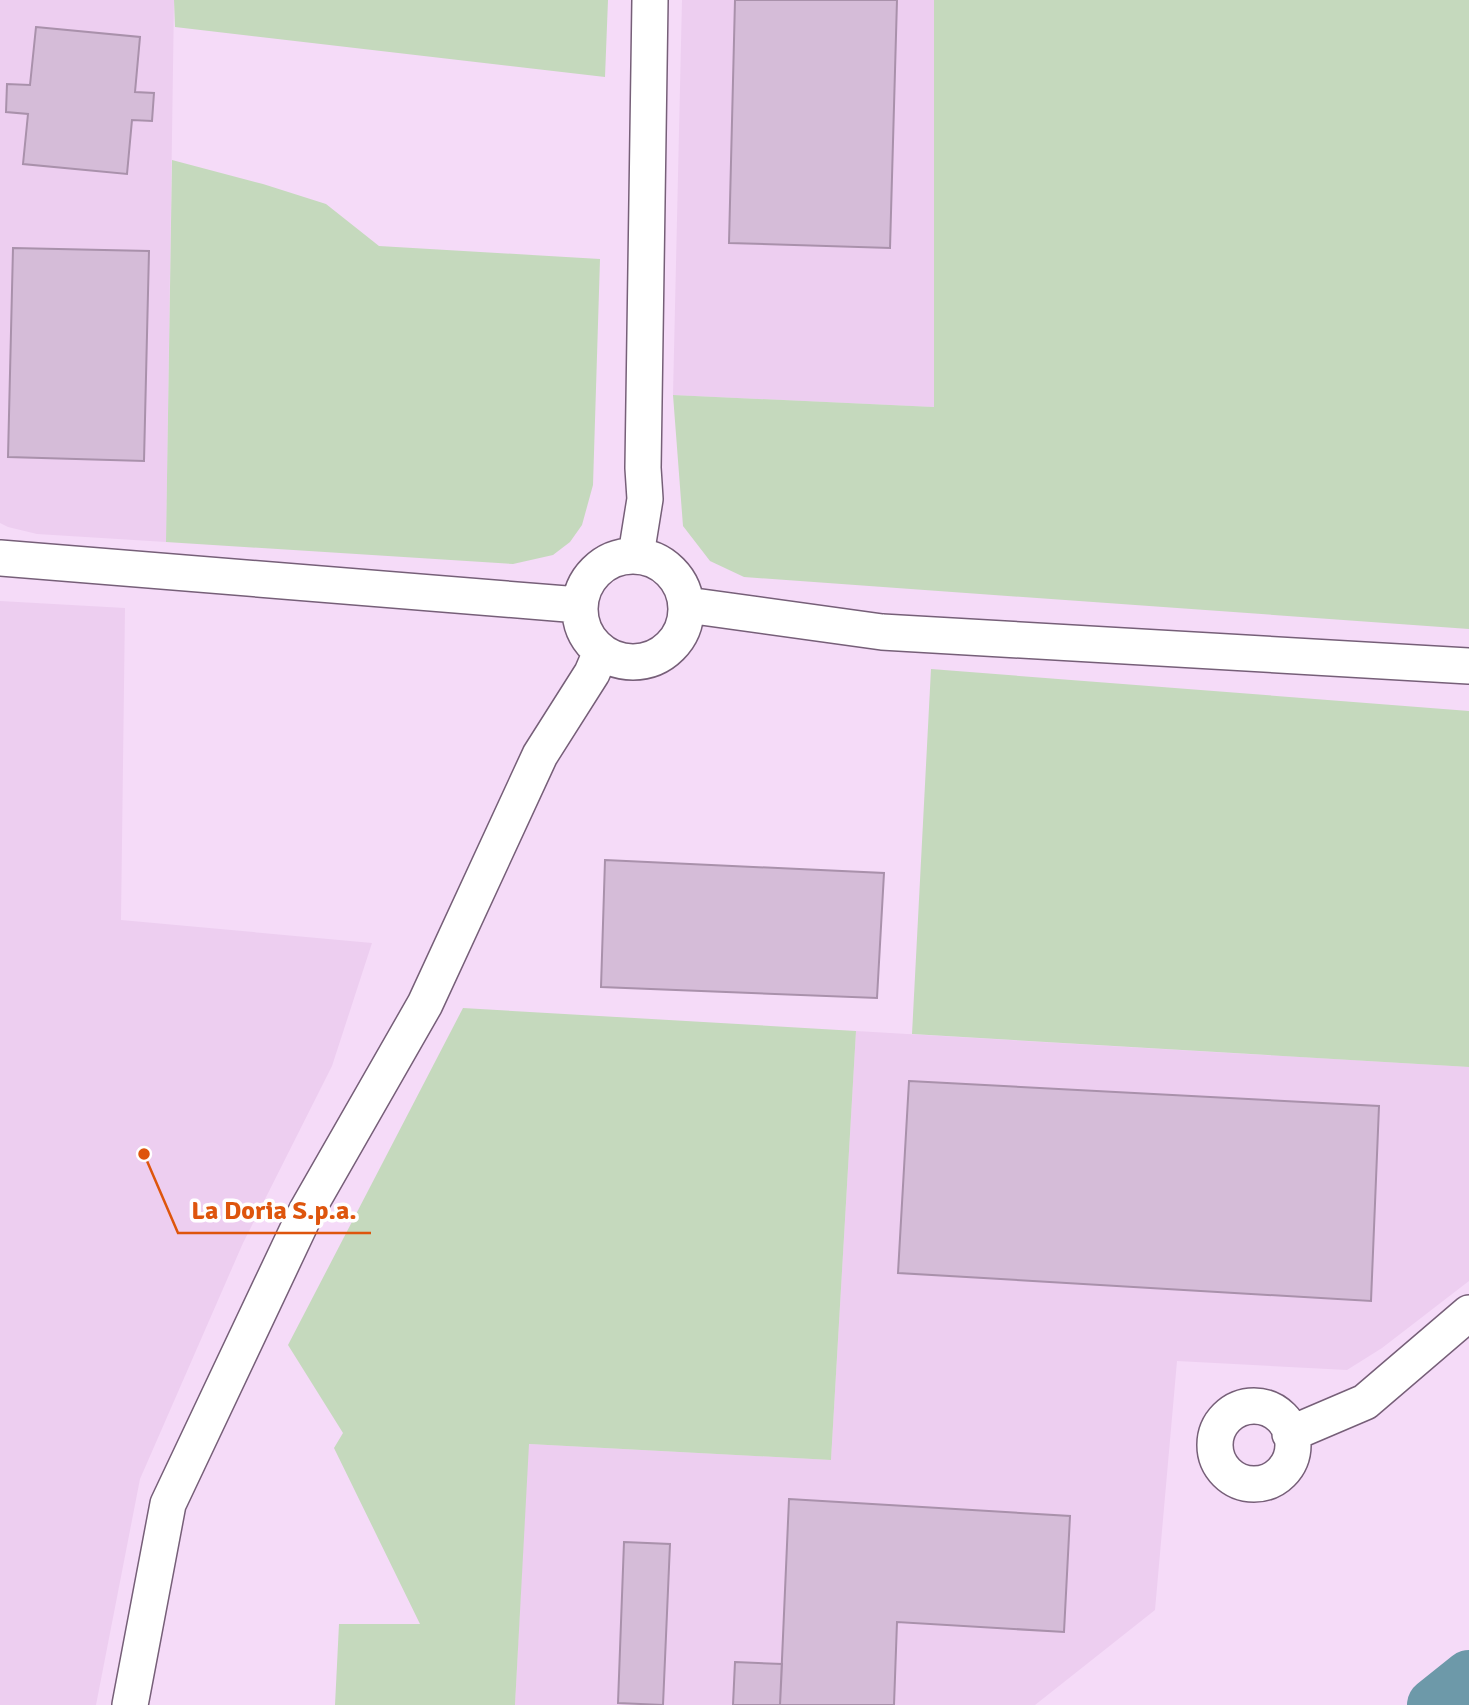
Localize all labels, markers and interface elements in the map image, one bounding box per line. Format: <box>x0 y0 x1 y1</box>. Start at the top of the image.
callout: La Doria S.p.a. <box>178 1186 371 1233</box>
text: La Doria S.p.a. <box>191 1195 357 1227</box>

